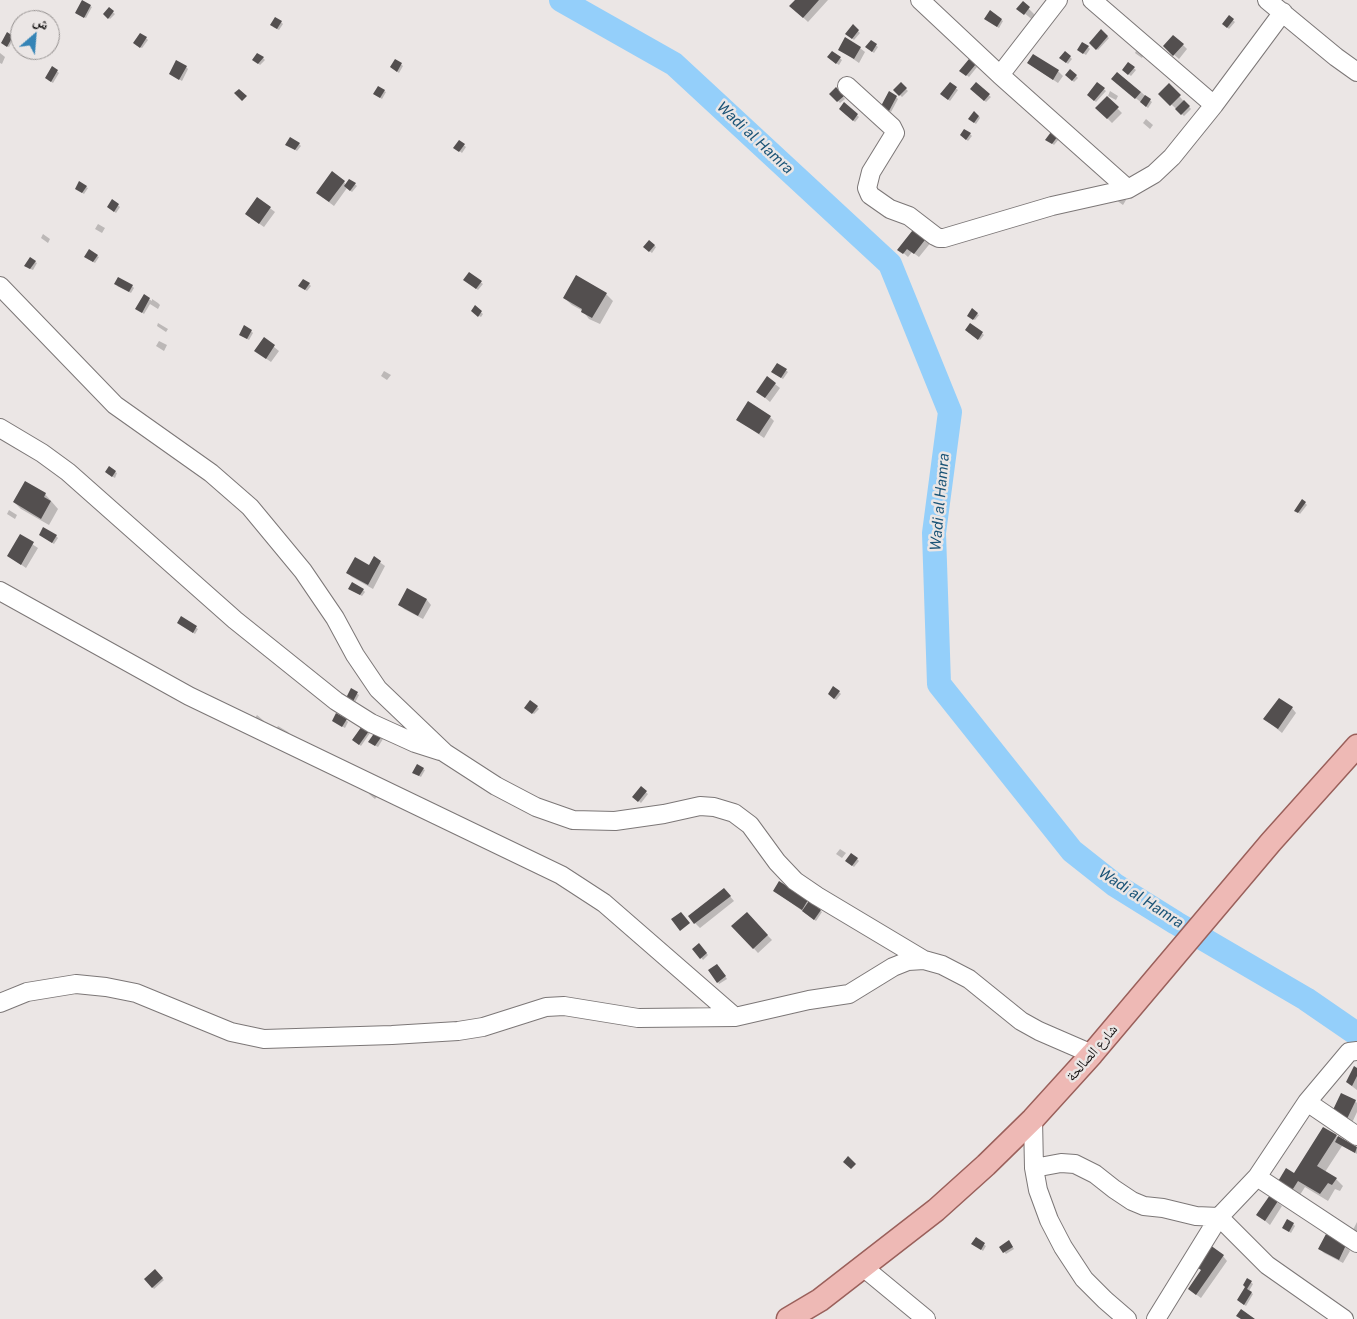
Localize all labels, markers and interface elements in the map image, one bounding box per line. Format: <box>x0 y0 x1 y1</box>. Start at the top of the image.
north arrow <box>10 10 60 60</box>
text: ش <box>31 12 52 33</box>
water label: Wadi al Hamra <box>713 98 797 178</box>
water label: Wadi al Hamra <box>927 452 953 552</box>
water label: Wadi al Hamra <box>1095 864 1187 932</box>
street label: شارع الصالحة <box>1063 1021 1121 1085</box>

